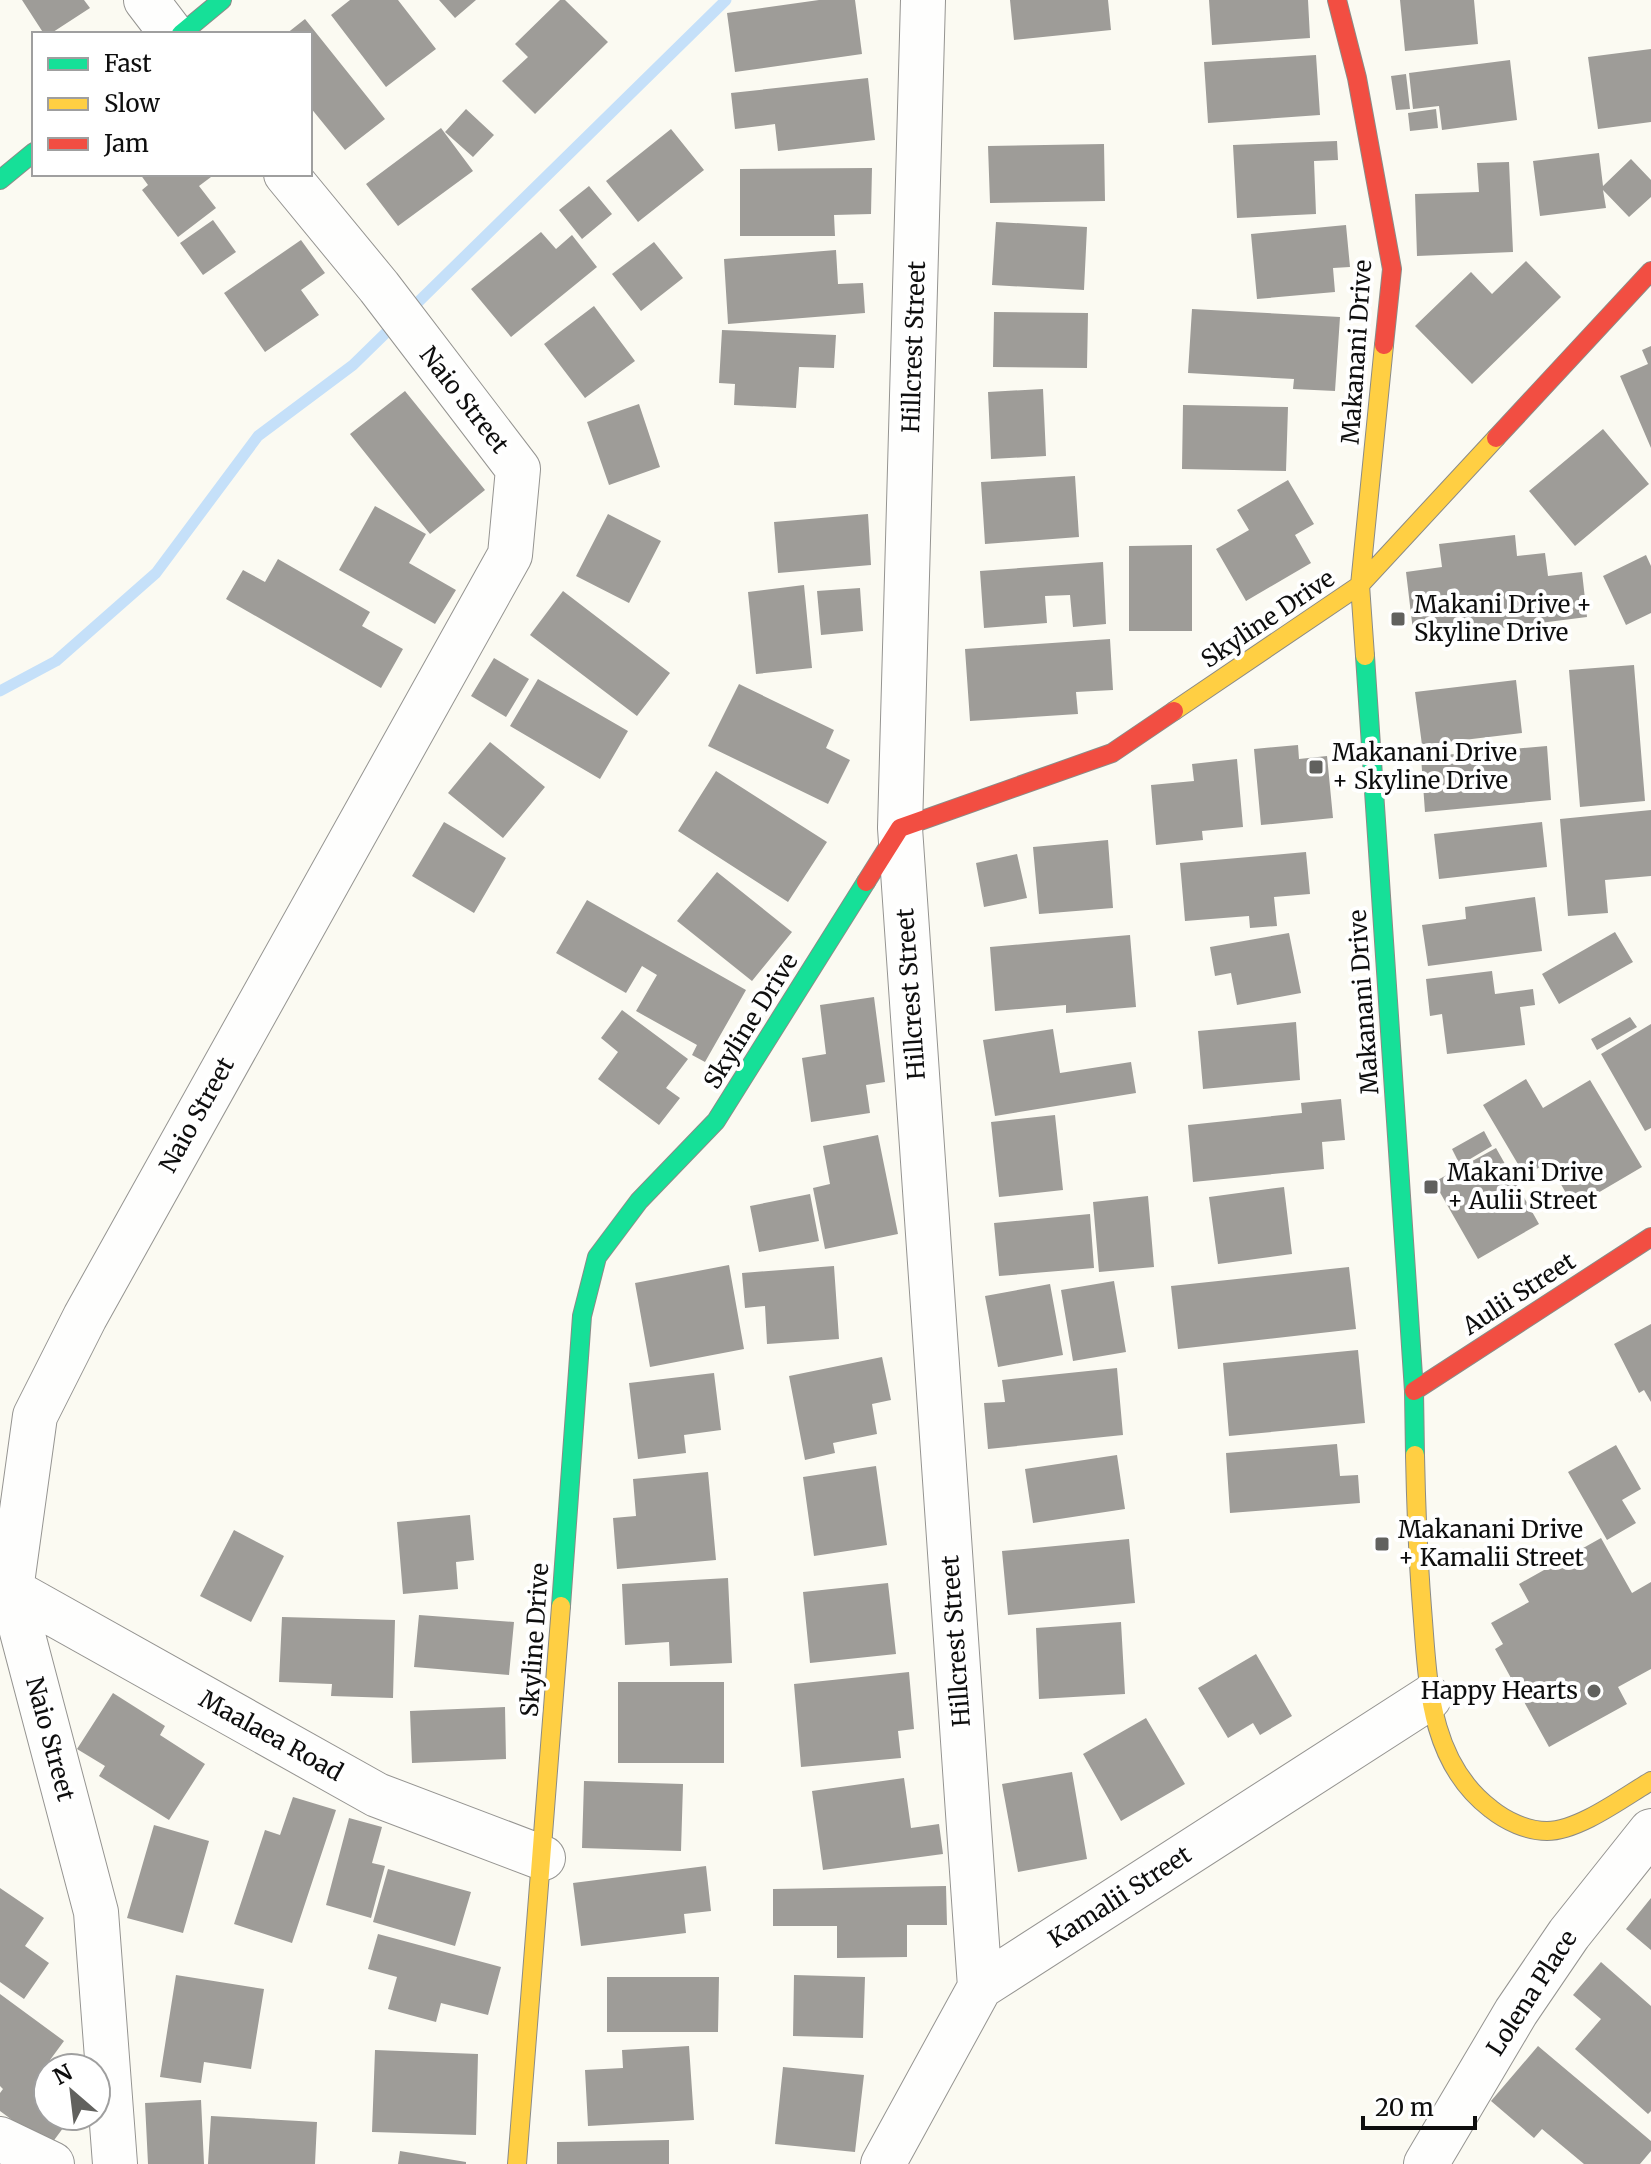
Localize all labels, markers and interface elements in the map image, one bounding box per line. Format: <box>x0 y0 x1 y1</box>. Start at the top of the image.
legend <box>32 32 312 176</box>
text: Fast <box>104 48 152 79</box>
text: Slow <box>104 88 160 119</box>
text: Jam <box>103 128 149 159</box>
street label: Makanani Drive <box>1335 259 1378 445</box>
street label: Hillcrest Street <box>895 260 932 434</box>
street label: Naio Street <box>413 340 516 460</box>
street label: Skyline Drive <box>1195 563 1340 675</box>
place label: Makani Drive + Skyline Drive <box>1414 589 1592 648</box>
marker: Makani Drive + Skyline Drive <box>1389 610 1407 628</box>
place label: Makanani Drive + Skyline Drive <box>1332 737 1517 796</box>
marker: Makanani Drive + Skyline Drive <box>1307 758 1325 776</box>
street label: Hillcrest Street <box>889 906 932 1081</box>
street label: Makanani Drive <box>1342 909 1385 1095</box>
street label: Skyline Drive <box>697 947 805 1094</box>
street label: Naio Street <box>152 1051 241 1178</box>
place label: Makani Drive + Aulii Street <box>1447 1157 1603 1216</box>
marker: Makani Drive + Aulii Street <box>1422 1178 1440 1196</box>
street label: Aulii Street <box>1455 1245 1582 1342</box>
place label: Makanani Drive + Kamalii Street <box>1398 1514 1585 1573</box>
marker: Makanani Drive + Kamalii Street <box>1373 1535 1391 1553</box>
street label: Hillcrest Street <box>934 1553 977 1728</box>
street label: Skyline Drive <box>514 1562 555 1718</box>
street label: Naio Street <box>19 1673 82 1805</box>
place label: Happy Hearts <box>1421 1675 1578 1706</box>
marker: Happy Hearts <box>1585 1682 1603 1700</box>
street label: Maalaea Road <box>194 1683 349 1788</box>
street label: Kamalii Street <box>1042 1839 1198 1954</box>
street label: Lolena Place <box>1480 1924 1584 2061</box>
north arrow <box>32 2052 112 2132</box>
text: N <box>48 2058 77 2091</box>
scale bar <box>1363 2080 1475 2130</box>
text: 20 m <box>1375 2092 1434 2123</box>

